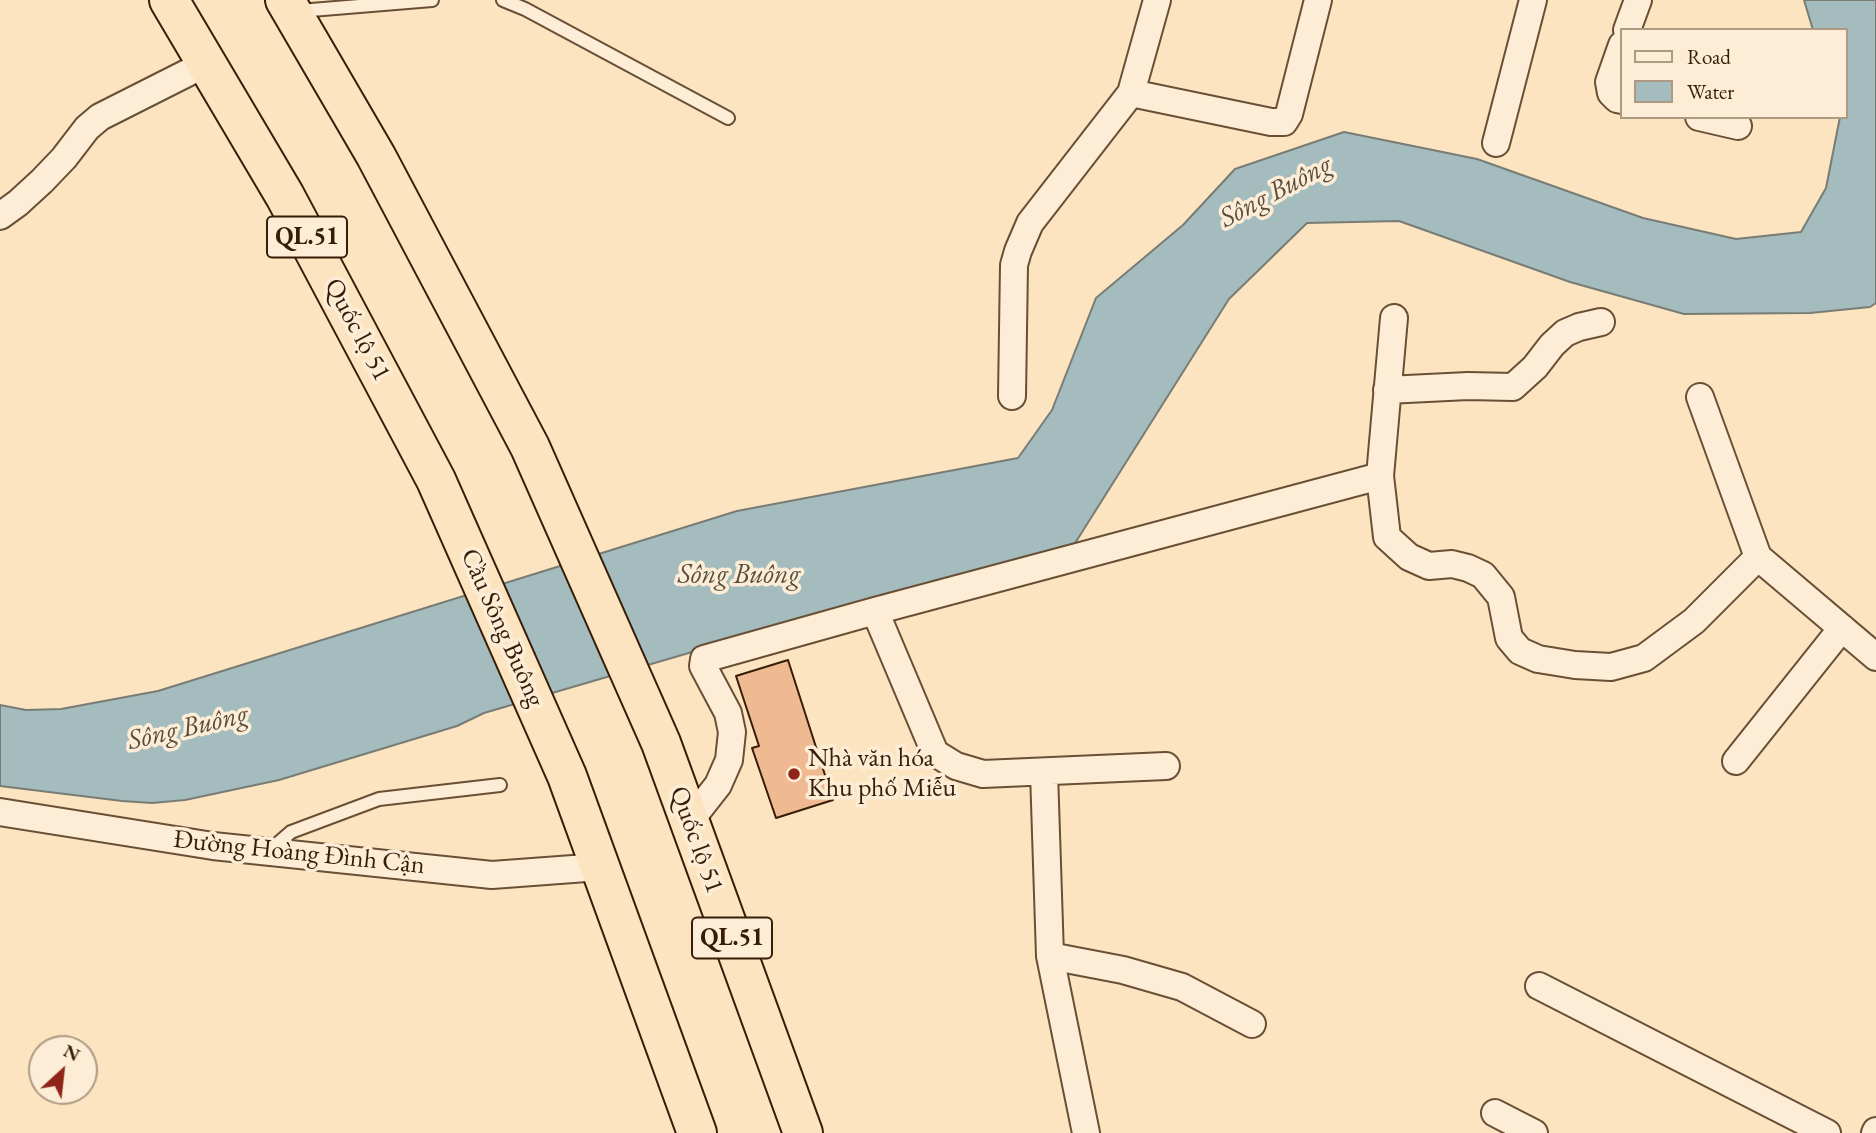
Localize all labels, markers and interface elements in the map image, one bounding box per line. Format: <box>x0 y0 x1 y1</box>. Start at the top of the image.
legend <box>1620 28 1848 119</box>
text: Road <box>1687 43 1731 70</box>
text: Water <box>1687 78 1734 105</box>
water label: Sông Buông <box>1214 148 1338 236</box>
road number: QL.51 <box>267 216 347 258</box>
street label: Quốc lộ 51 <box>317 273 397 387</box>
street label: Cầu Sông Buông <box>453 544 551 712</box>
water label: Sông Buông <box>678 558 800 592</box>
water label: Sông Buông <box>125 698 251 758</box>
place label: Nhà văn hóa Khu phố Miễu <box>808 743 956 804</box>
marker: Nhà văn hóa Khu phố Miễu <box>786 766 802 782</box>
street label: Quốc lộ 51 <box>662 782 730 898</box>
street label: Đường Hoàng Đình Cận <box>172 824 426 882</box>
road number: QL.51 <box>692 918 772 958</box>
north arrow <box>28 1035 98 1105</box>
text: N <box>59 1038 84 1067</box>

